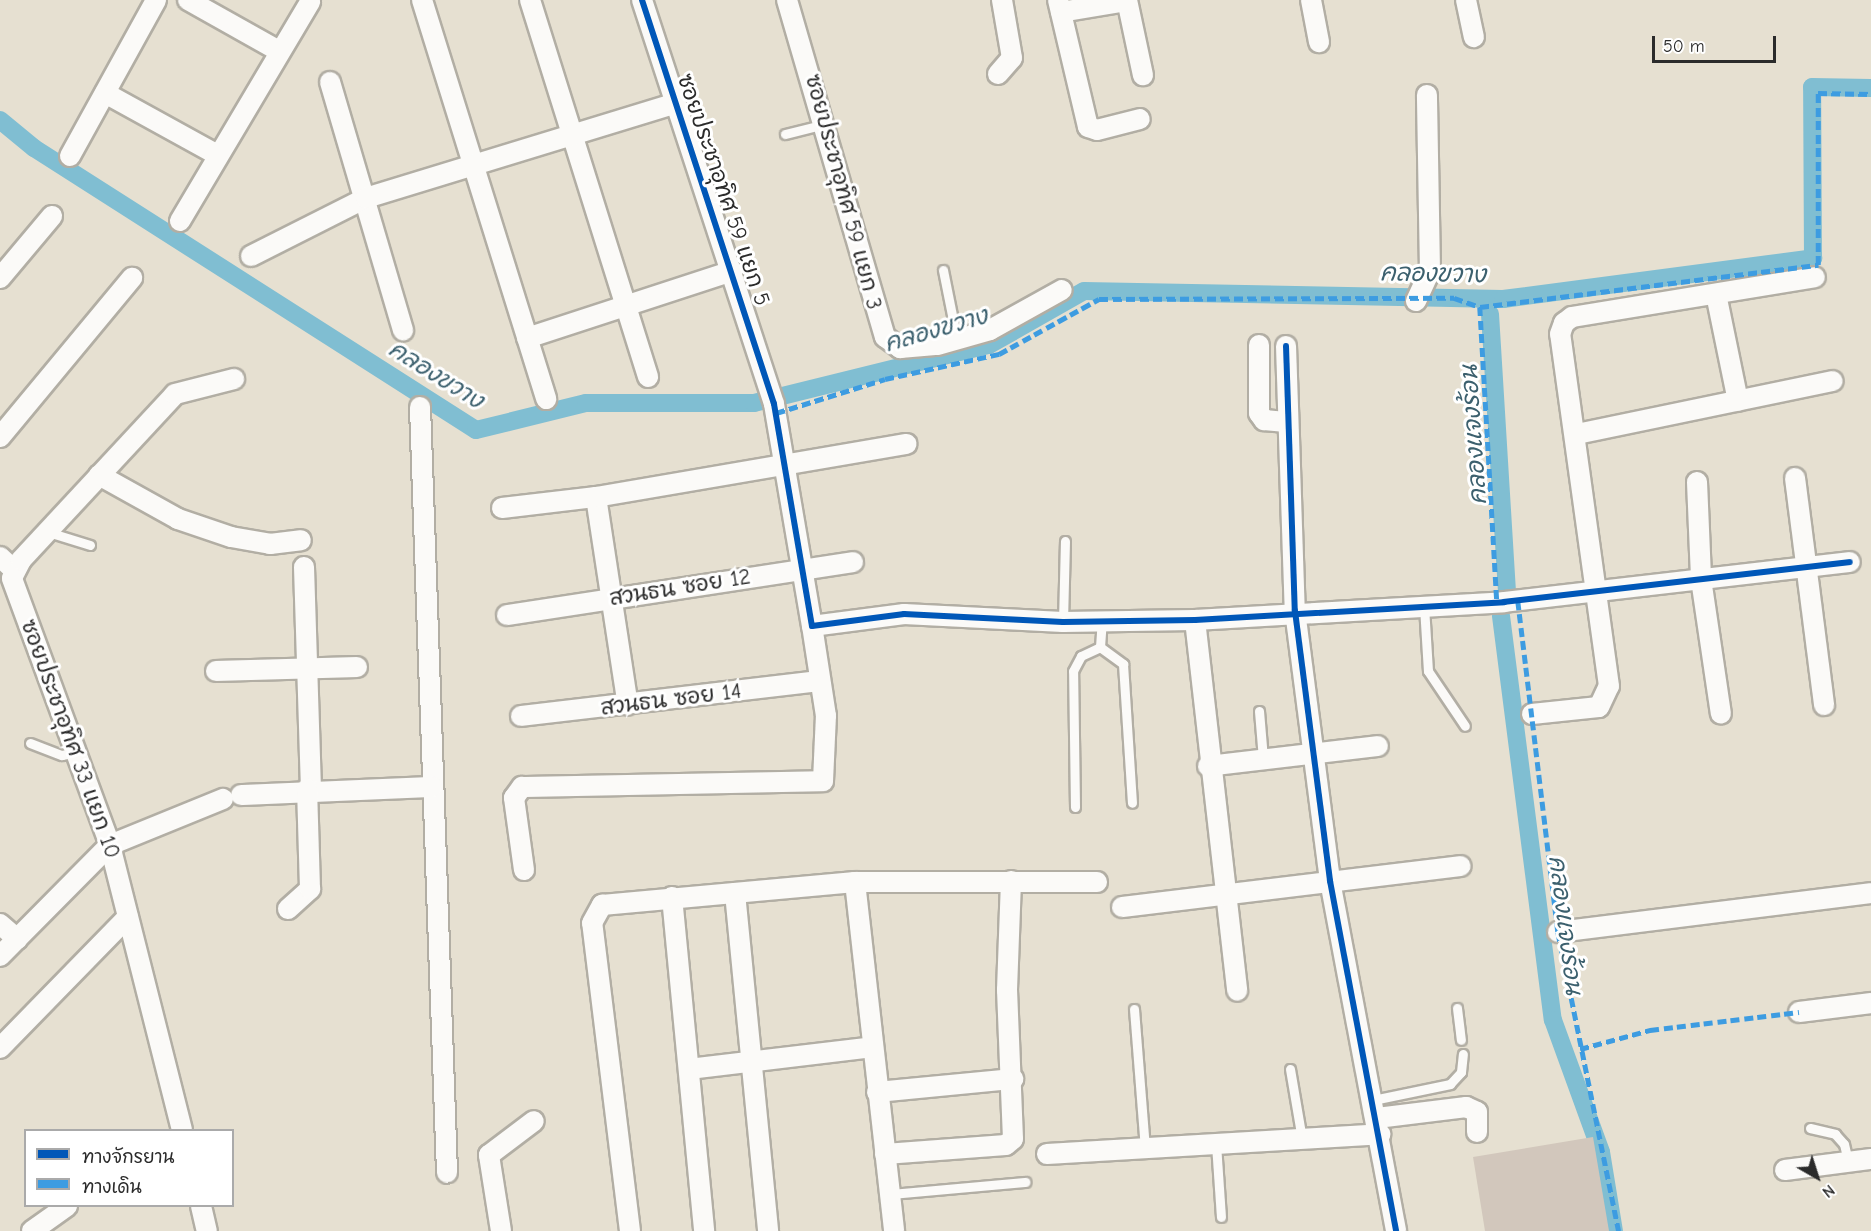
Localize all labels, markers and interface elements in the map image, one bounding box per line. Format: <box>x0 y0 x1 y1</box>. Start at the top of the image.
scale bar <box>1655 24 1780 62</box>
text: 50 m <box>1663 36 1705 57</box>
street label: ซอยประชาอุทิศ 59 แยก 5 <box>671 71 775 309</box>
street label: ซอยประชาอุทิศ 59 แยก 3 <box>799 71 887 313</box>
water label: คลองขวาง <box>1380 259 1486 289</box>
water label: คลองขวาง <box>881 302 991 358</box>
water label: คลองขวาง <box>383 335 489 415</box>
water label: คลองแจงร้อน <box>1455 364 1493 506</box>
street label: สวนธน ซอย 12 <box>608 564 752 612</box>
street label: ซอยประชาอุทิศ 33 แยก 10 <box>14 616 126 862</box>
street label: สวนธน ซอย 14 <box>599 678 743 722</box>
water label: คลองแจงร้อน <box>1542 854 1588 996</box>
legend <box>24 1129 234 1207</box>
text: ทางจักรยาน <box>82 1147 174 1168</box>
north arrow <box>1787 1147 1847 1207</box>
text: ทางเดิน <box>82 1177 142 1198</box>
text: N <box>1819 1181 1838 1201</box>

